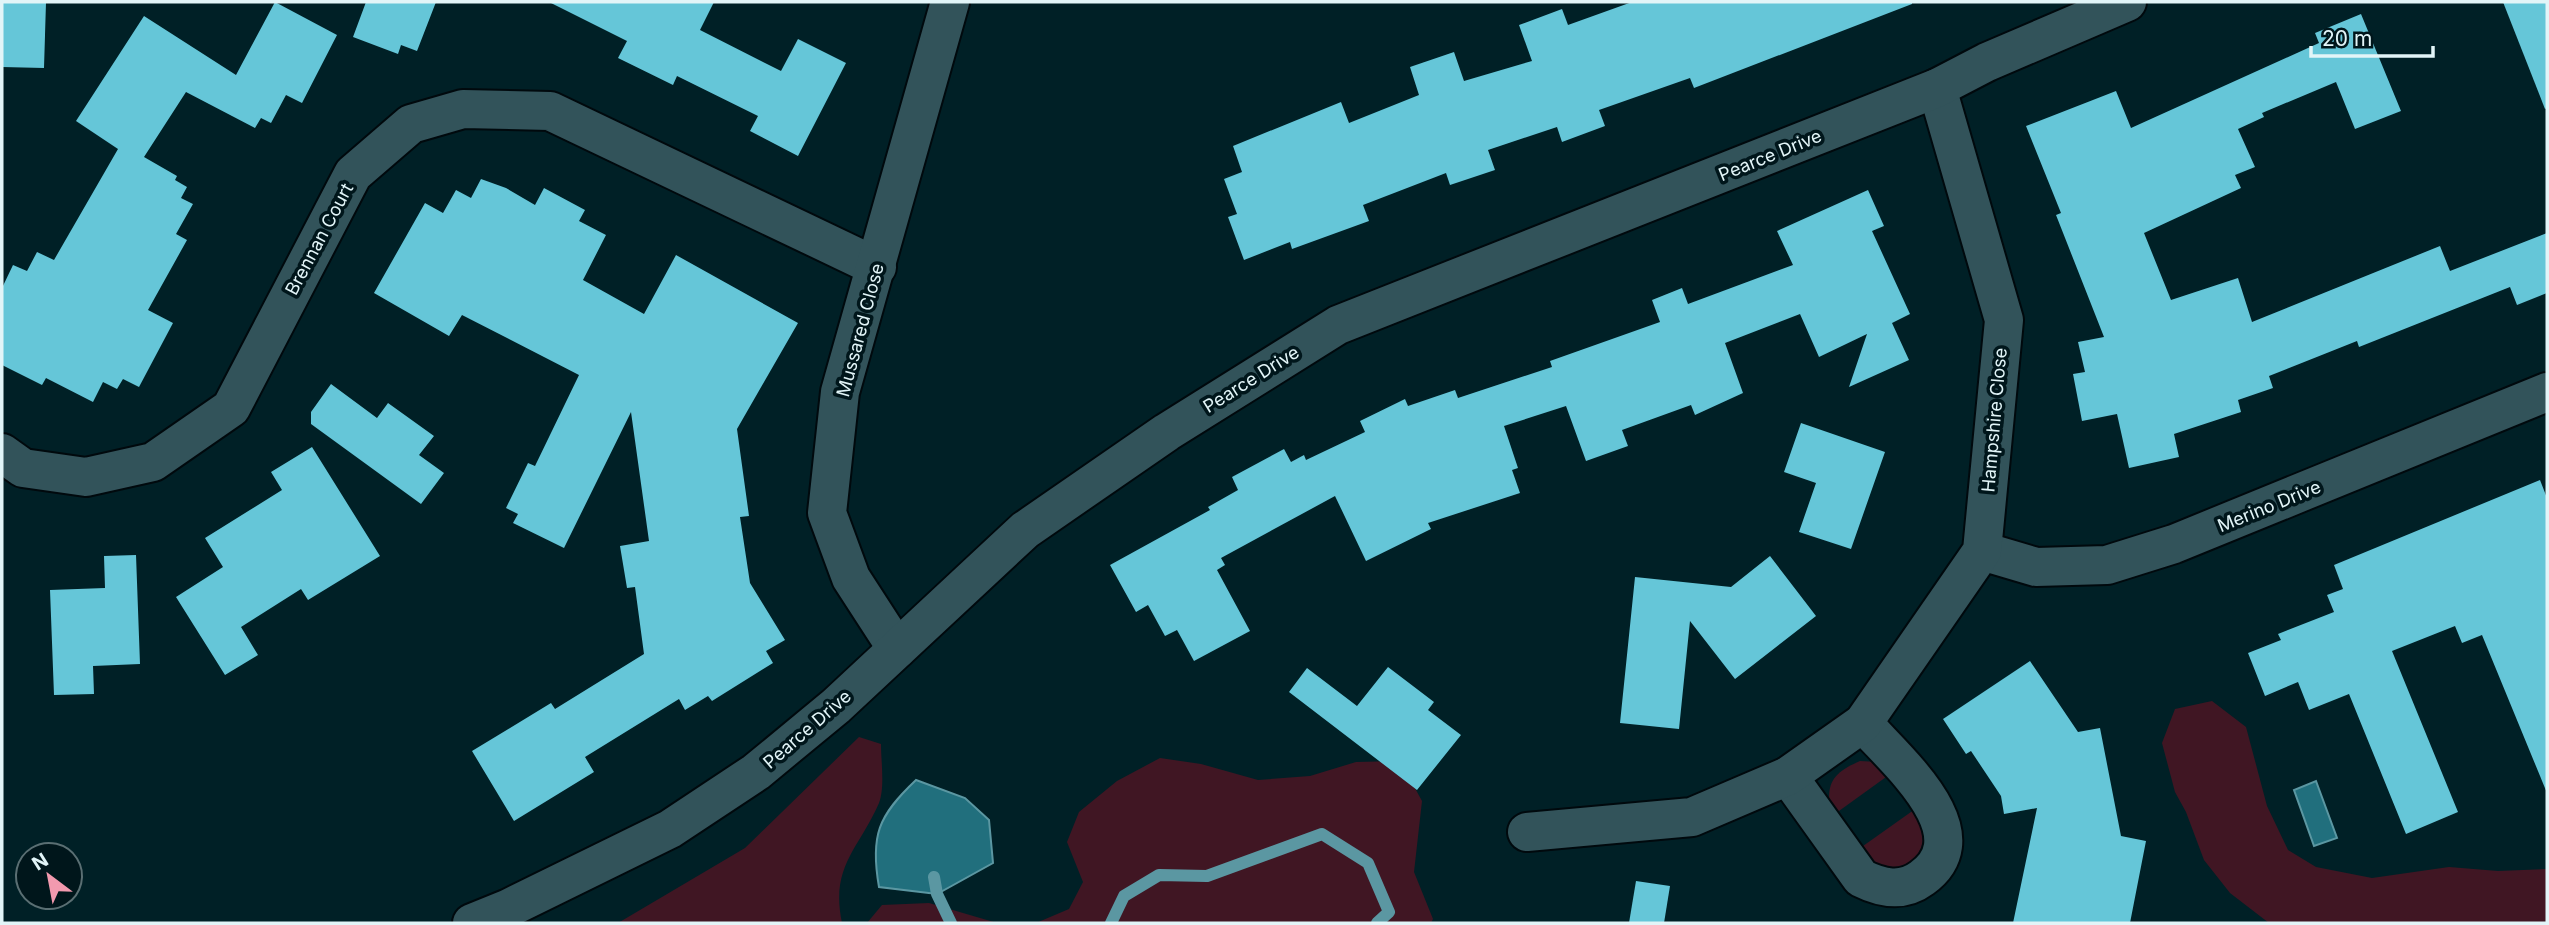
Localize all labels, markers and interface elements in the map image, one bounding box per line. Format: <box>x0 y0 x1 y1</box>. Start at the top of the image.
scale bar <box>2311 14 2434 58</box>
text: 20 m <box>2322 26 2372 51</box>
street label: Pearce Drive <box>1715 125 1825 185</box>
street label: Brennan Court <box>281 180 357 298</box>
street label: Mussared Close <box>832 261 888 399</box>
street label: Pearce Drive <box>1199 341 1303 417</box>
street label: Hampshire Close <box>1977 347 2011 493</box>
street label: Merino Drive <box>2214 476 2324 536</box>
street label: Pearce Drive <box>759 685 855 773</box>
north arrow <box>14 841 84 911</box>
text: N <box>28 848 52 876</box>

